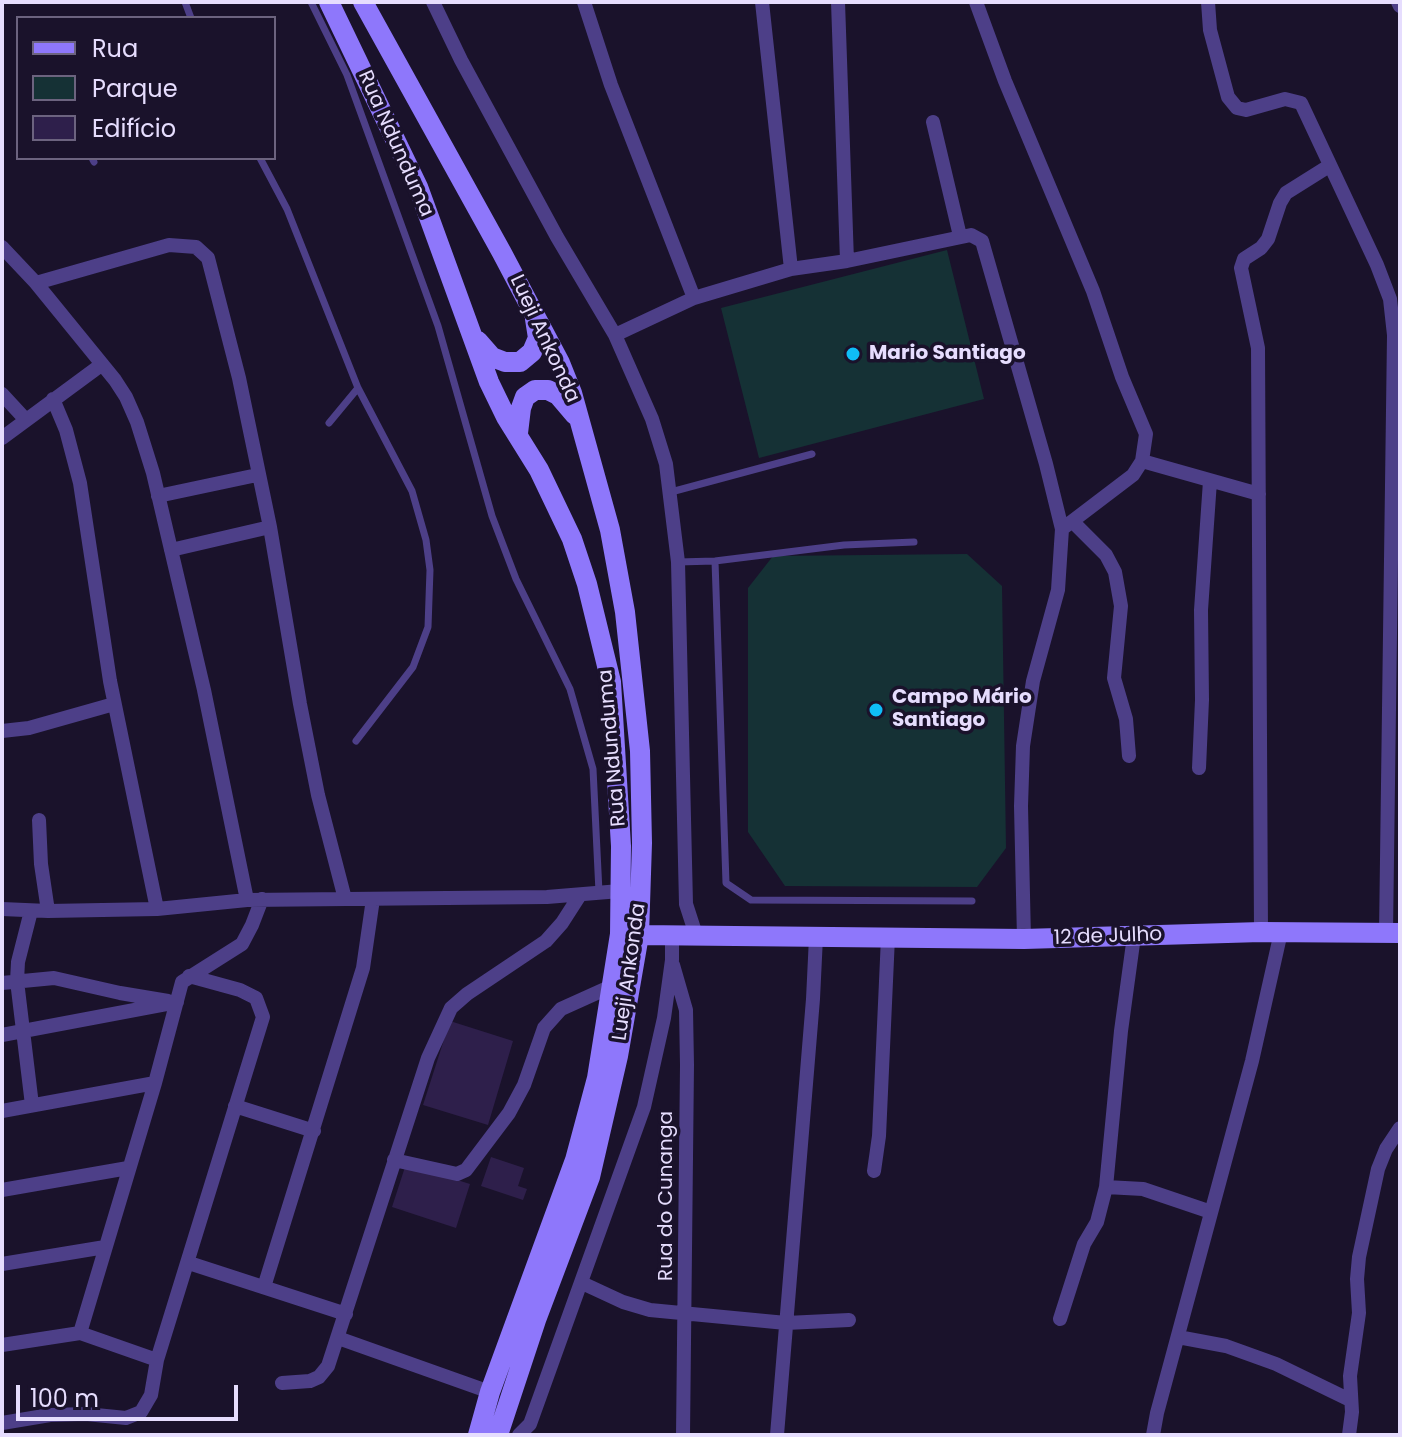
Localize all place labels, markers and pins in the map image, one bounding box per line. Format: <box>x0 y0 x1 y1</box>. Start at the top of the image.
place label: Mario Santiago <box>869 342 1026 366</box>
marker: Mario Santiago <box>844 345 862 363</box>
place label: Campo Mário Santiago <box>892 686 1032 733</box>
marker: Campo Mário Santiago <box>867 701 885 719</box>

